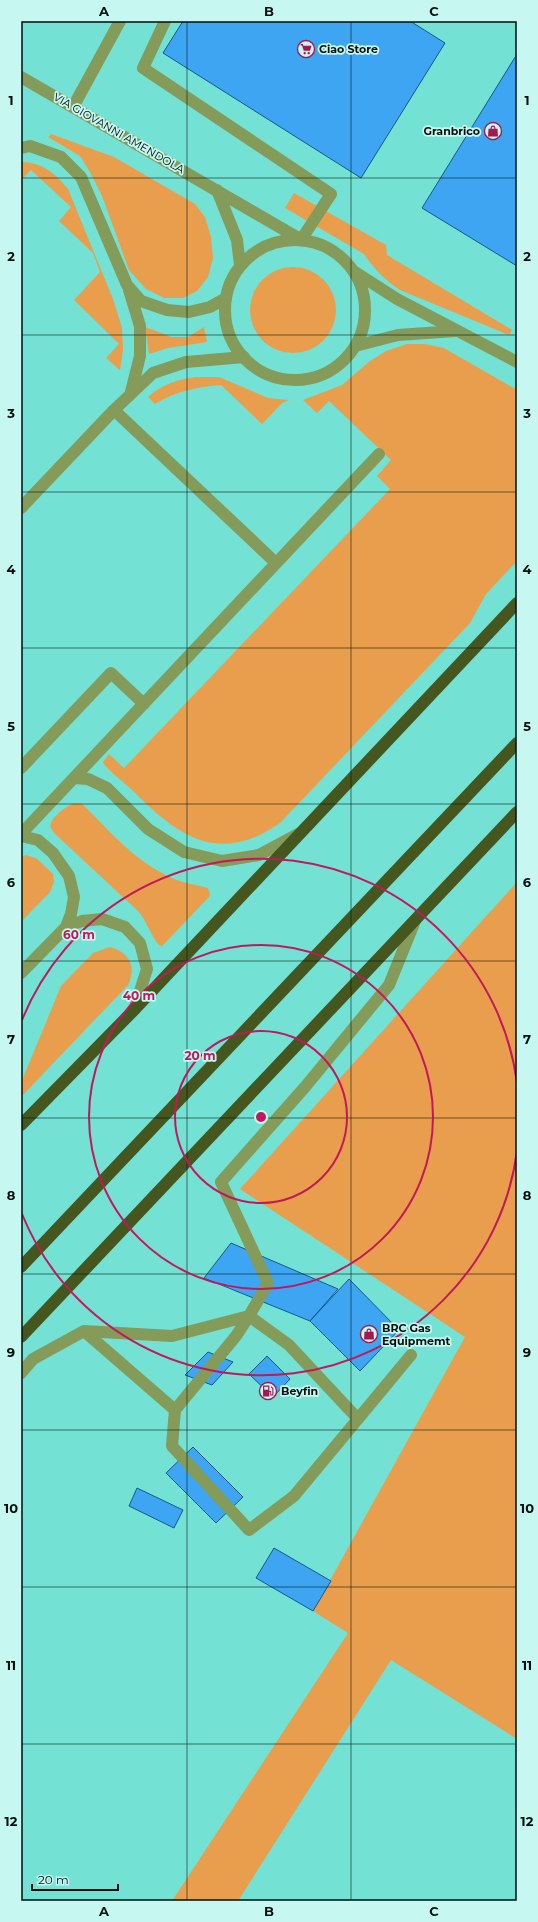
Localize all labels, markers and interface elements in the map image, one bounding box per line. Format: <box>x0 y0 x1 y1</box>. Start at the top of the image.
text: A <box>98 3 110 19</box>
text: B <box>264 3 274 19</box>
text: C <box>429 3 439 19</box>
supermarket icon: Ciao Store <box>296 39 316 59</box>
place label: Ciao Store <box>319 42 378 56</box>
street label: VIA GIOVANNI AMENDOLA <box>51 90 187 176</box>
text: 1 <box>8 92 14 108</box>
text: 1 <box>524 92 530 108</box>
shop icon: Granbrico <box>483 121 503 141</box>
place label: Granbrico <box>424 124 480 138</box>
text: 2 <box>7 248 15 264</box>
text: 2 <box>523 248 531 264</box>
text: 3 <box>6 405 15 421</box>
text: 3 <box>522 405 531 421</box>
text: 4 <box>7 561 16 577</box>
text: 4 <box>523 561 532 577</box>
text: 5 <box>7 718 15 734</box>
text: 5 <box>523 718 531 734</box>
text: 6 <box>7 874 16 890</box>
text: 6 <box>523 874 532 890</box>
text: 60 m <box>63 927 95 942</box>
text: 40 m <box>123 988 155 1003</box>
text: 7 <box>7 1031 15 1047</box>
text: 7 <box>523 1031 531 1047</box>
text: 20 m <box>184 1048 216 1063</box>
centre of rings <box>254 1110 268 1124</box>
text: 8 <box>7 1187 16 1203</box>
text: 8 <box>523 1187 532 1203</box>
place label: BRC Gas Equipmemt <box>382 1321 450 1348</box>
shop icon: BRC Gas Equipmemt <box>359 1324 379 1344</box>
text: 9 <box>7 1344 15 1360</box>
text: 9 <box>523 1344 531 1360</box>
fuel station icon: Beyfin <box>258 1381 278 1401</box>
place label: Beyfin <box>281 1384 318 1398</box>
text: 10 <box>4 1500 18 1516</box>
text: 10 <box>520 1500 534 1516</box>
text: 11 <box>6 1657 16 1673</box>
text: 11 <box>522 1657 532 1673</box>
text: 12 <box>5 1813 18 1829</box>
text: 12 <box>521 1813 534 1829</box>
scale bar <box>32 1866 118 1892</box>
text: 20 m <box>38 1872 69 1887</box>
text: A <box>98 1903 110 1919</box>
text: B <box>264 1903 274 1919</box>
text: C <box>429 1903 439 1919</box>

